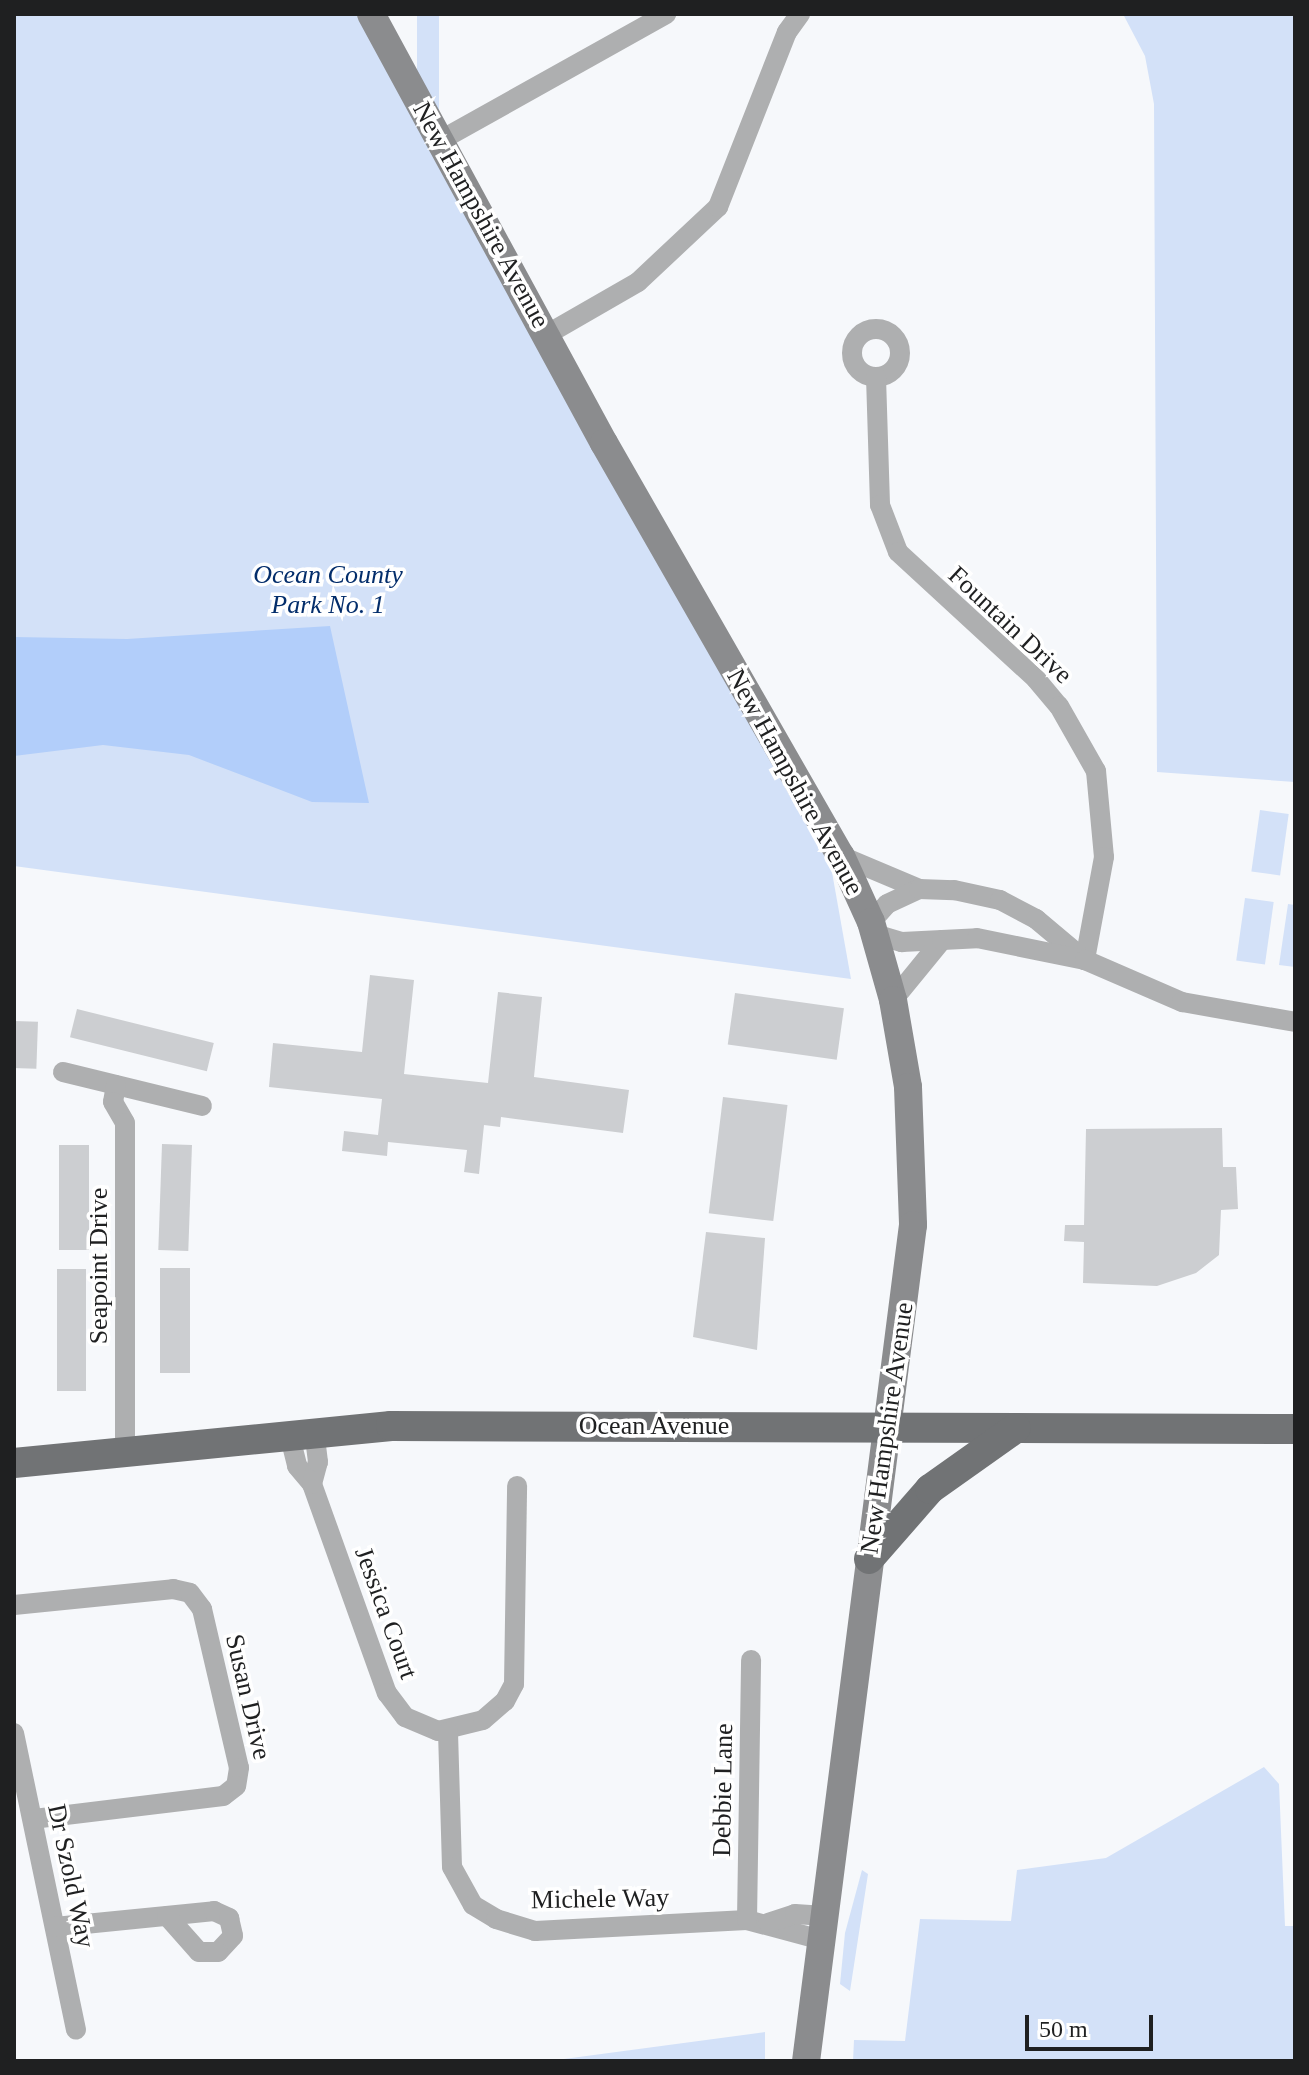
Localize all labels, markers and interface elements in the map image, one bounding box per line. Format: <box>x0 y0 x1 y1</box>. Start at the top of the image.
street label: New Hampshire Avenue <box>406 96 556 334</box>
park label: Ocean County Park No. 1 <box>253 559 403 620</box>
street label: Fountain Drive <box>942 560 1078 690</box>
street label: New Hampshire Avenue <box>720 663 870 901</box>
street label: Seapoint Drive <box>83 1188 115 1344</box>
street label: New Hampshire Avenue <box>854 1300 920 1556</box>
street label: Ocean Avenue <box>578 1410 730 1442</box>
street label: Jessica Court <box>348 1543 424 1683</box>
street label: Susan Drive <box>218 1631 278 1763</box>
street label: Debbie Lane <box>706 1723 740 1857</box>
street label: Dr Szold Way <box>40 1801 102 1951</box>
street label: Michele Way <box>530 1882 670 1916</box>
scale bar <box>1029 1999 1157 2049</box>
text: 50 m <box>1039 2016 1088 2042</box>

